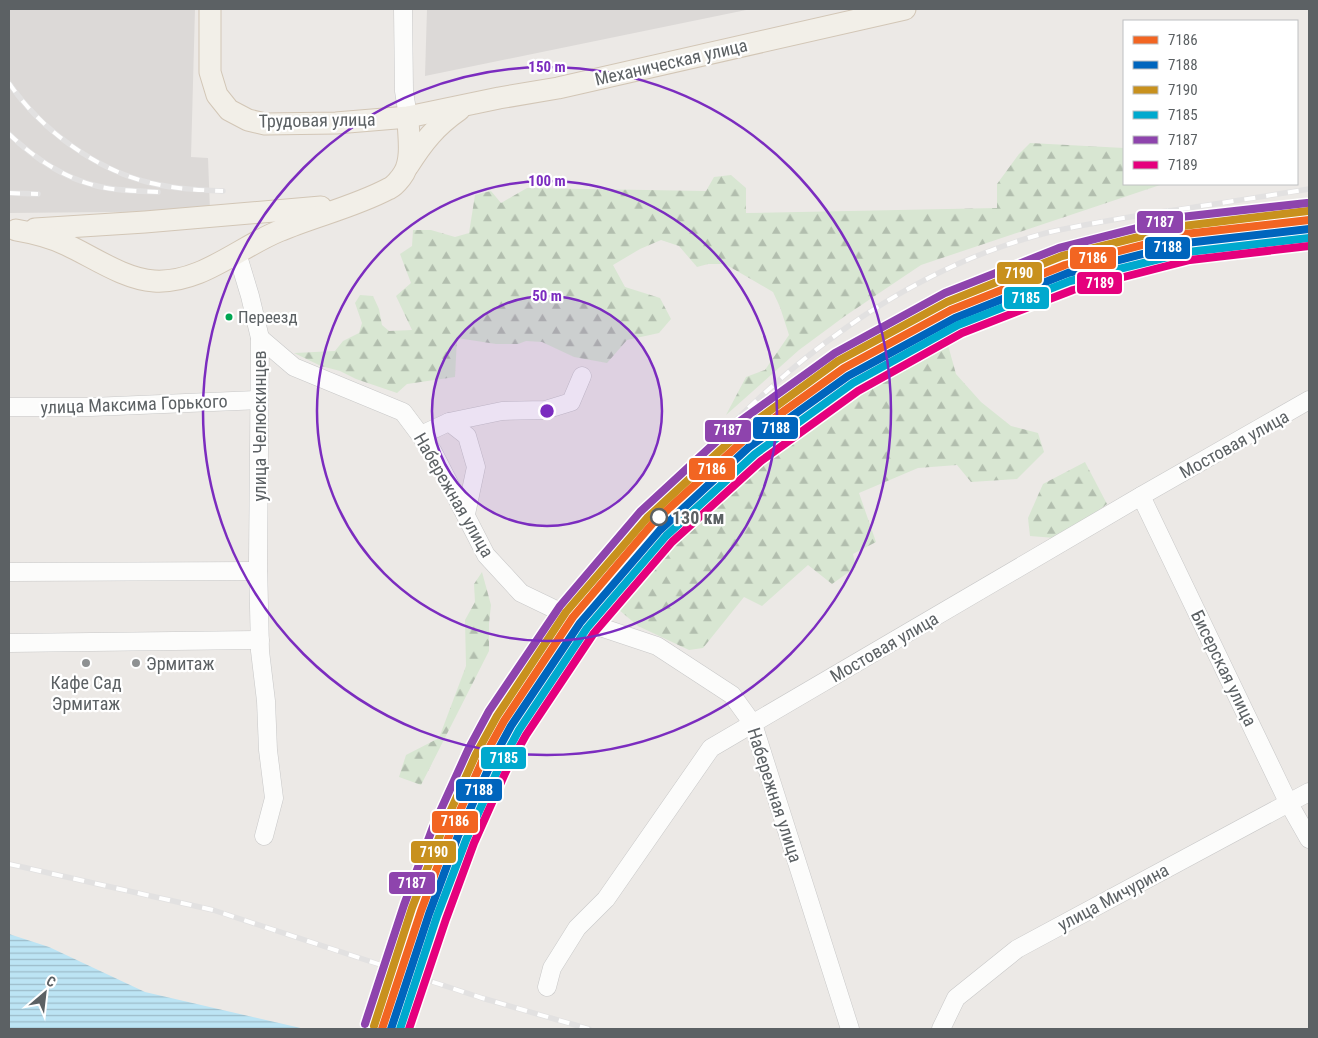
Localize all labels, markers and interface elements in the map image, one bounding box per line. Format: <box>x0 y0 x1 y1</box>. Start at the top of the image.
legend <box>1123 20 1298 185</box>
text: 7186 <box>1168 31 1198 49</box>
street label: Механическая улица <box>593 34 749 90</box>
text: 7188 <box>1168 56 1198 74</box>
text: 150 m <box>528 58 566 76</box>
text: 7190 <box>1168 81 1198 99</box>
text: 7185 <box>1168 106 1198 124</box>
street label: Трудовая улица <box>258 108 376 132</box>
text: 7187 <box>1168 131 1198 149</box>
text: 7189 <box>1168 156 1198 174</box>
text: 100 m <box>528 172 566 190</box>
line badge: 7187 <box>1136 210 1184 234</box>
text: 7187 <box>1146 214 1174 230</box>
line badge: 7188 <box>1144 236 1191 260</box>
text: 7188 <box>1154 239 1182 255</box>
line badge: 7186 <box>1069 246 1117 270</box>
text: 7186 <box>1079 250 1107 266</box>
line badge: 7190 <box>996 261 1043 285</box>
text: 7190 <box>1005 265 1033 281</box>
line badge: 7189 <box>1076 271 1123 295</box>
text: 7189 <box>1086 275 1114 291</box>
line badge: 7185 <box>1003 286 1050 310</box>
text: 50 m <box>532 287 562 305</box>
text: 7185 <box>1012 290 1040 306</box>
place label: Переезд <box>238 307 298 327</box>
marker: Переезд <box>224 312 234 322</box>
street label: улица Челюскинцев <box>249 350 270 502</box>
street label: улица Максима Горького <box>40 390 228 418</box>
centre of rings <box>538 402 556 420</box>
street label: Мостовая улица <box>1176 405 1292 483</box>
line badge: 7188 <box>752 416 799 440</box>
line badge: 7187 <box>704 419 752 443</box>
text: 7188 <box>762 420 790 436</box>
text: 7187 <box>714 422 742 438</box>
street label: Набережная улица <box>410 429 498 561</box>
line badge: 7186 <box>688 457 736 481</box>
text: 7186 <box>698 461 726 477</box>
place label: 130 км <box>672 507 724 528</box>
marker: 130 км <box>650 508 668 526</box>
street label: Бисерская улица <box>1187 606 1261 730</box>
street label: Мостовая улица <box>826 608 942 686</box>
place label: Эрмитаж <box>146 653 214 674</box>
marker: Кафе Сад Эрмитаж <box>80 657 92 669</box>
marker: Эрмитаж <box>130 657 142 669</box>
place label: Кафе Сад Эрмитаж <box>50 672 122 714</box>
street label: Набережная улица <box>743 725 807 865</box>
line badge: 7185 <box>480 746 527 770</box>
text: 7185 <box>490 750 518 766</box>
line badge: 7188 <box>455 778 503 802</box>
text: 7188 <box>465 782 493 798</box>
line badge: 7186 <box>431 810 479 834</box>
text: 7186 <box>441 813 469 829</box>
line badge: 7190 <box>410 840 457 864</box>
text: 7190 <box>420 844 448 860</box>
street label: улица Мичурина <box>1054 859 1172 935</box>
line badge: 7187 <box>388 871 436 895</box>
text: 7187 <box>398 875 426 891</box>
north arrow <box>20 968 70 1018</box>
text: С <box>44 973 58 990</box>

